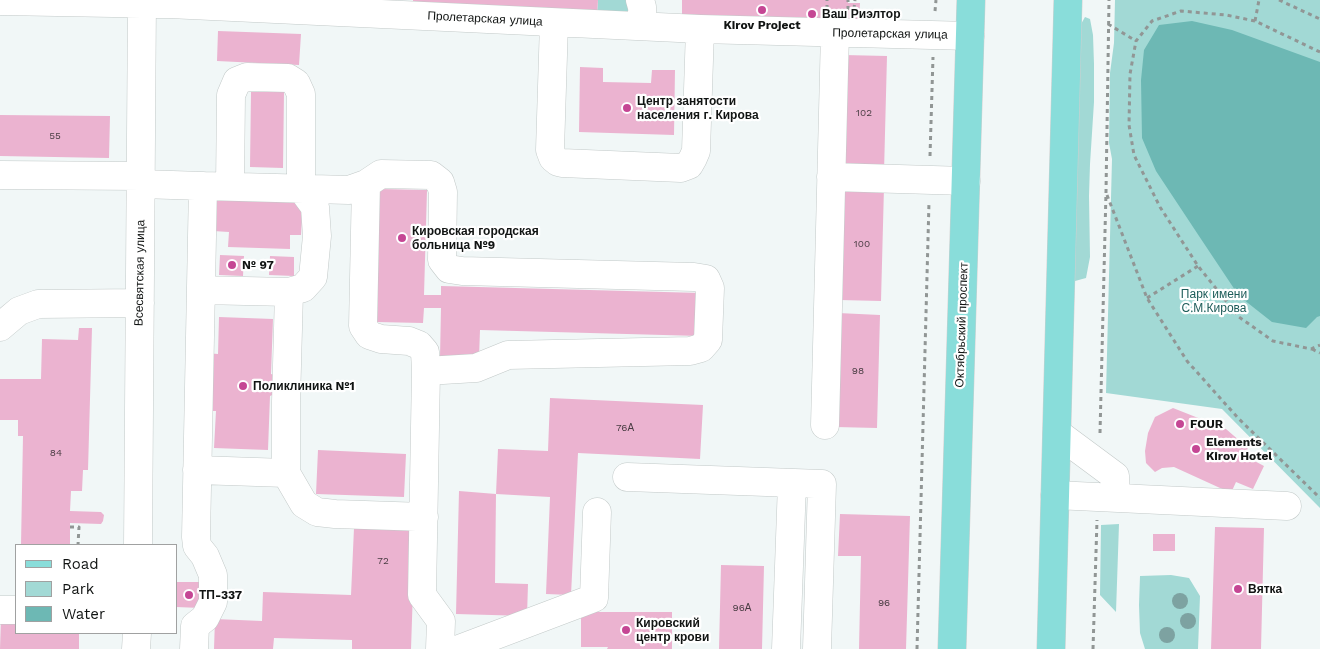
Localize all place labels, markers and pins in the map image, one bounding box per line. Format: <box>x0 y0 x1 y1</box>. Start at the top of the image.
marker: Kirov Project <box>756 4 768 16</box>
place label: Ваш Риэлтор <box>822 7 900 21</box>
marker: Ваш Риэлтор <box>806 8 818 20</box>
place label: Kirov Project <box>724 18 800 32</box>
place label: Центр занятости населения г. Кирова <box>637 94 759 122</box>
marker: Центр занятости населения г. Кирова <box>621 102 633 114</box>
place label: Кировская городская больница №9 <box>412 224 539 252</box>
marker: Кировская городская больница №9 <box>396 232 408 244</box>
place label: № 97 <box>242 258 274 272</box>
marker: № 97 <box>226 259 238 271</box>
place label: Поликлиника №1 <box>253 379 355 393</box>
marker: Поликлиника №1 <box>237 380 249 392</box>
place label: FOUR <box>1190 417 1223 431</box>
marker: FOUR <box>1174 418 1186 430</box>
place label: Elements Kirov Hotel <box>1206 435 1272 463</box>
marker: Elements Kirov Hotel <box>1190 443 1202 455</box>
place label: Вятка <box>1248 582 1282 596</box>
marker: Вятка <box>1232 583 1244 595</box>
place label: ТП-337 <box>199 588 242 602</box>
marker: ТП-337 <box>183 589 195 601</box>
place label: Кировский центр крови <box>636 616 709 644</box>
marker: Кировский центр крови <box>620 624 632 636</box>

